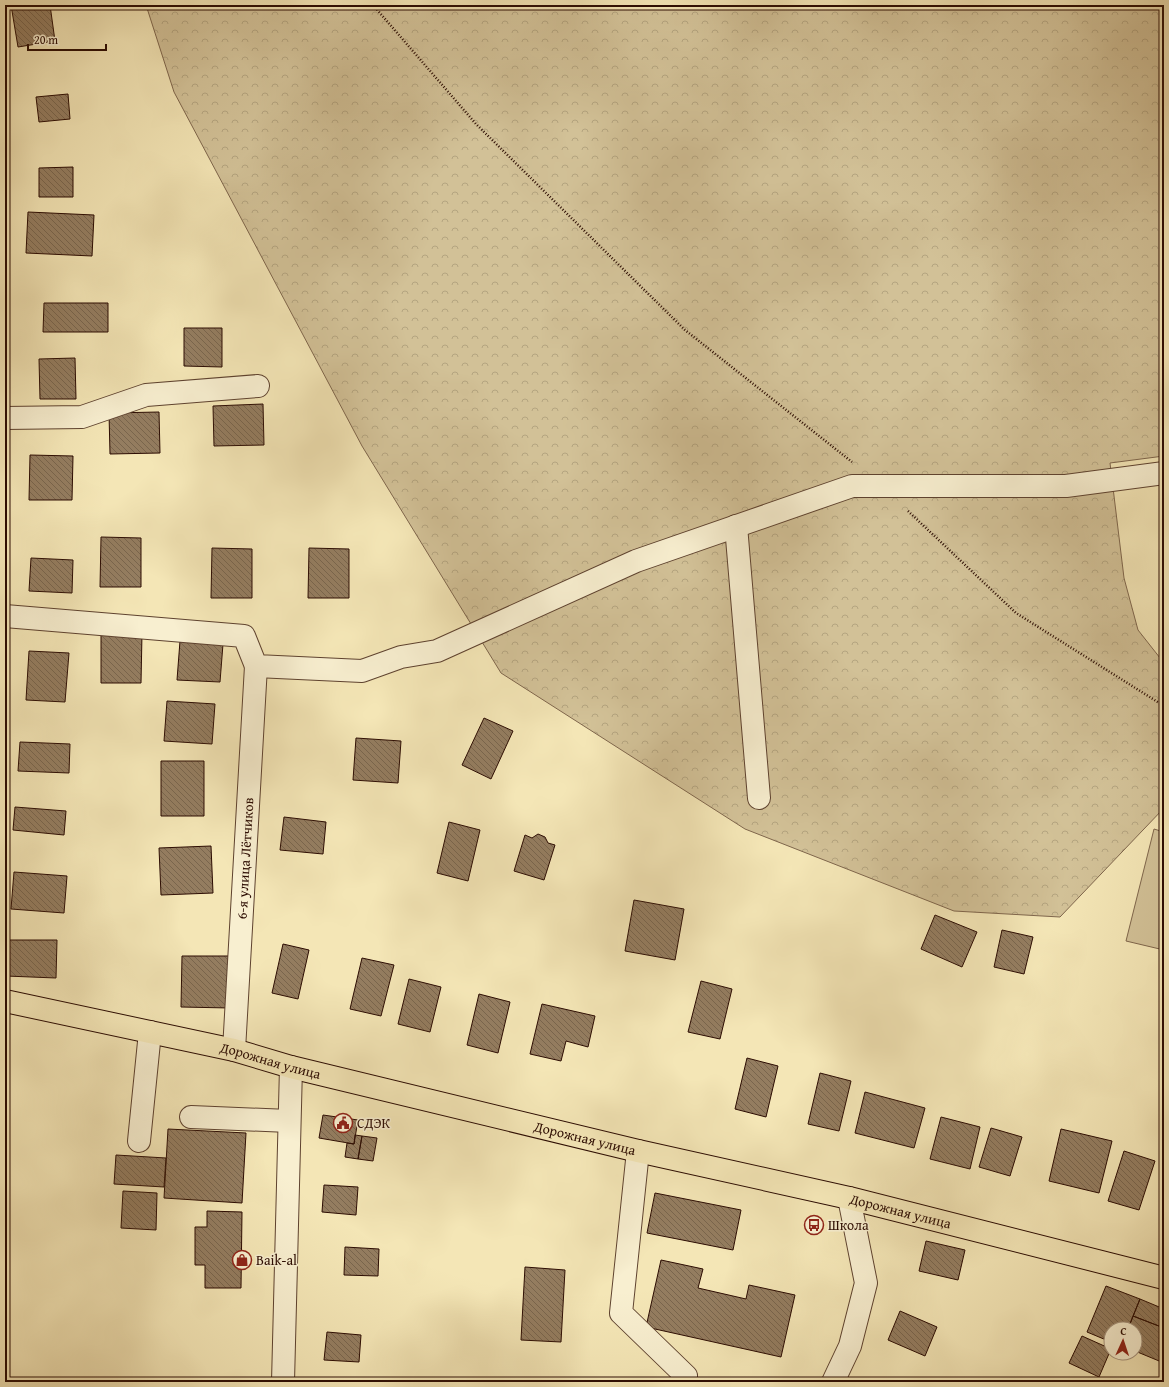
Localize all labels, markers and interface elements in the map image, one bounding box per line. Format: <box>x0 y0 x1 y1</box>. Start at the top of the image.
scale bar <box>28 26 106 52</box>
text: 20 m <box>34 31 58 48</box>
street label: 6-я улица Лётчиков <box>232 797 258 920</box>
street label: Дорожная улица <box>217 1037 323 1084</box>
public building icon: СДЭК <box>332 1112 354 1134</box>
place label: СДЭК <box>357 1113 391 1133</box>
street label: Дорожная улица <box>531 1116 638 1160</box>
street label: Дорожная улица <box>847 1188 954 1234</box>
bus stop icon: Школа <box>803 1214 825 1236</box>
place label: Школа <box>828 1215 869 1235</box>
shop icon: Baik-al <box>231 1249 253 1271</box>
place label: Baik-al <box>256 1250 297 1270</box>
north arrow <box>1103 1321 1143 1361</box>
text: С <box>1120 1323 1127 1339</box>

